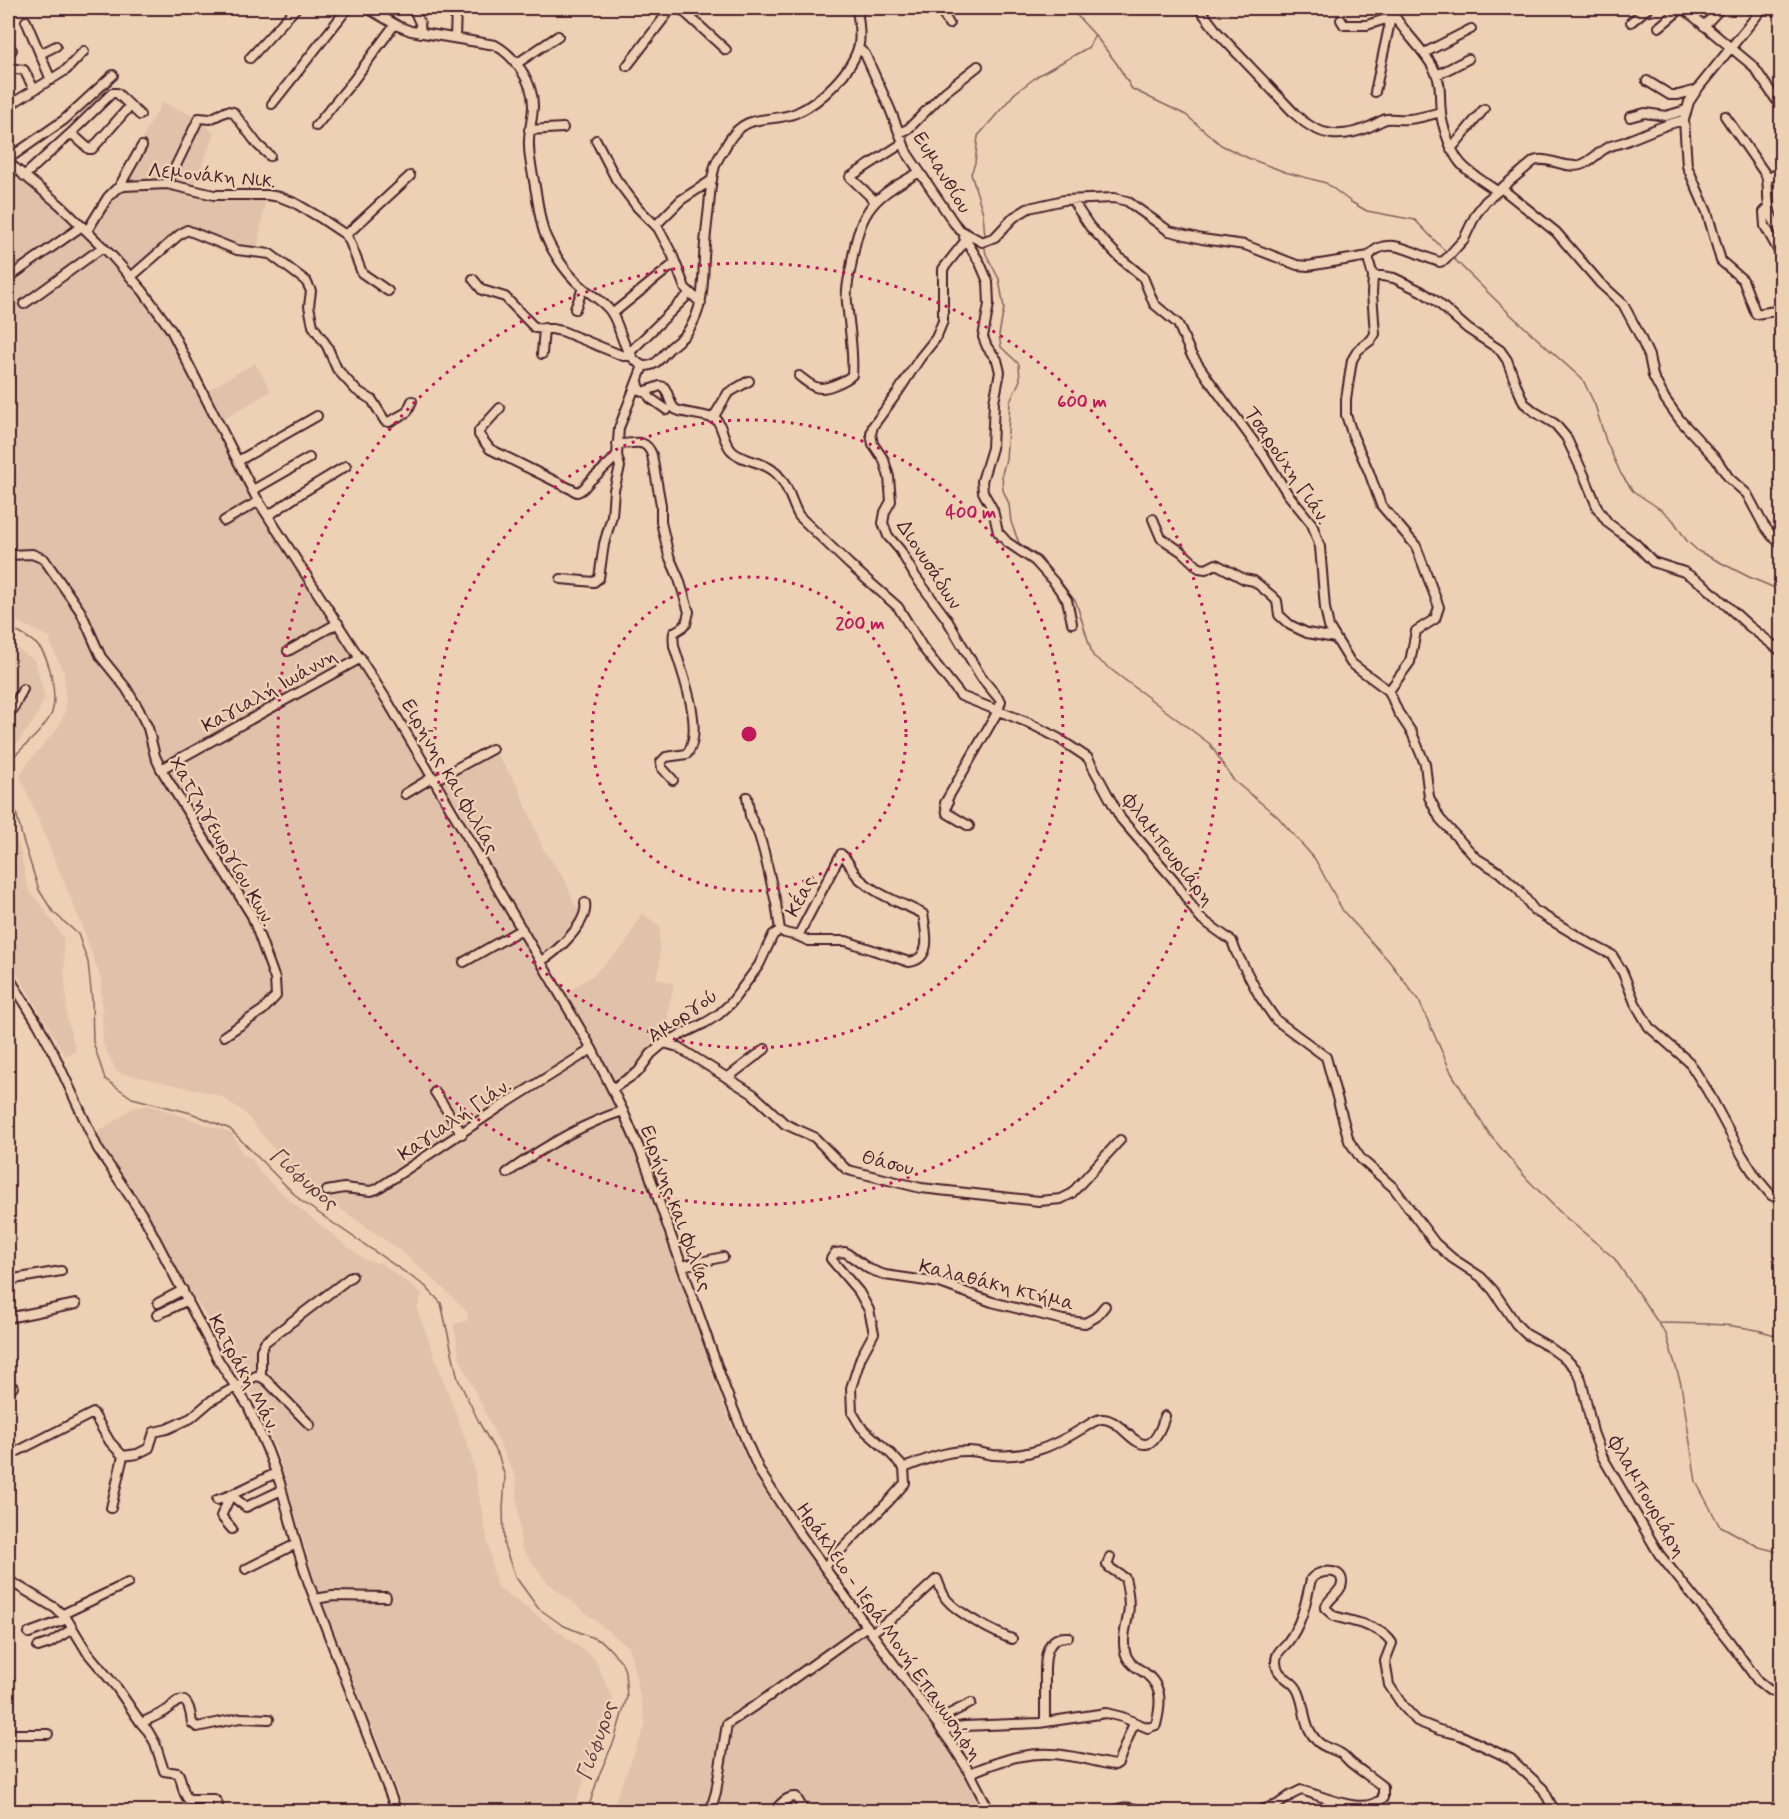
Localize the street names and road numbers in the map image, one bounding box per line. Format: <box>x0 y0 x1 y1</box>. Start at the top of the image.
street label: Ευμανθίου <box>906 127 978 219</box>
street label: Λεμονάκη Νικ. <box>147 157 277 196</box>
street label: Τσαρούχη Γιάν. <box>1237 402 1336 530</box>
street label: Διονυσάδων <box>890 515 968 615</box>
street label: Καγιαλή Ιωάννη <box>197 643 342 740</box>
street label: Ειρήνης και Φιλίας <box>394 694 505 859</box>
street label: Χατζηγεωργίου Κων. <box>162 752 281 932</box>
street label: Φλαμπουριάρη <box>1115 787 1220 912</box>
street label: Κέας <box>779 871 823 922</box>
street label: Αμοργού <box>642 983 723 1050</box>
street label: Καγιαλή Γιάν. <box>393 1072 517 1168</box>
street label: Ειρήνης και Φιλίας <box>633 1122 718 1295</box>
street label: Θάσου <box>859 1144 917 1183</box>
street label: Καλαθάκη κτήμα <box>916 1253 1078 1318</box>
street label: Κατράκη Μάν. <box>201 1310 286 1438</box>
street label: Φλαμπουριάρη <box>1600 1430 1692 1563</box>
street label: Ηράκλειο - Ιερά Μονή Επανωσήφη <box>789 1498 988 1766</box>

